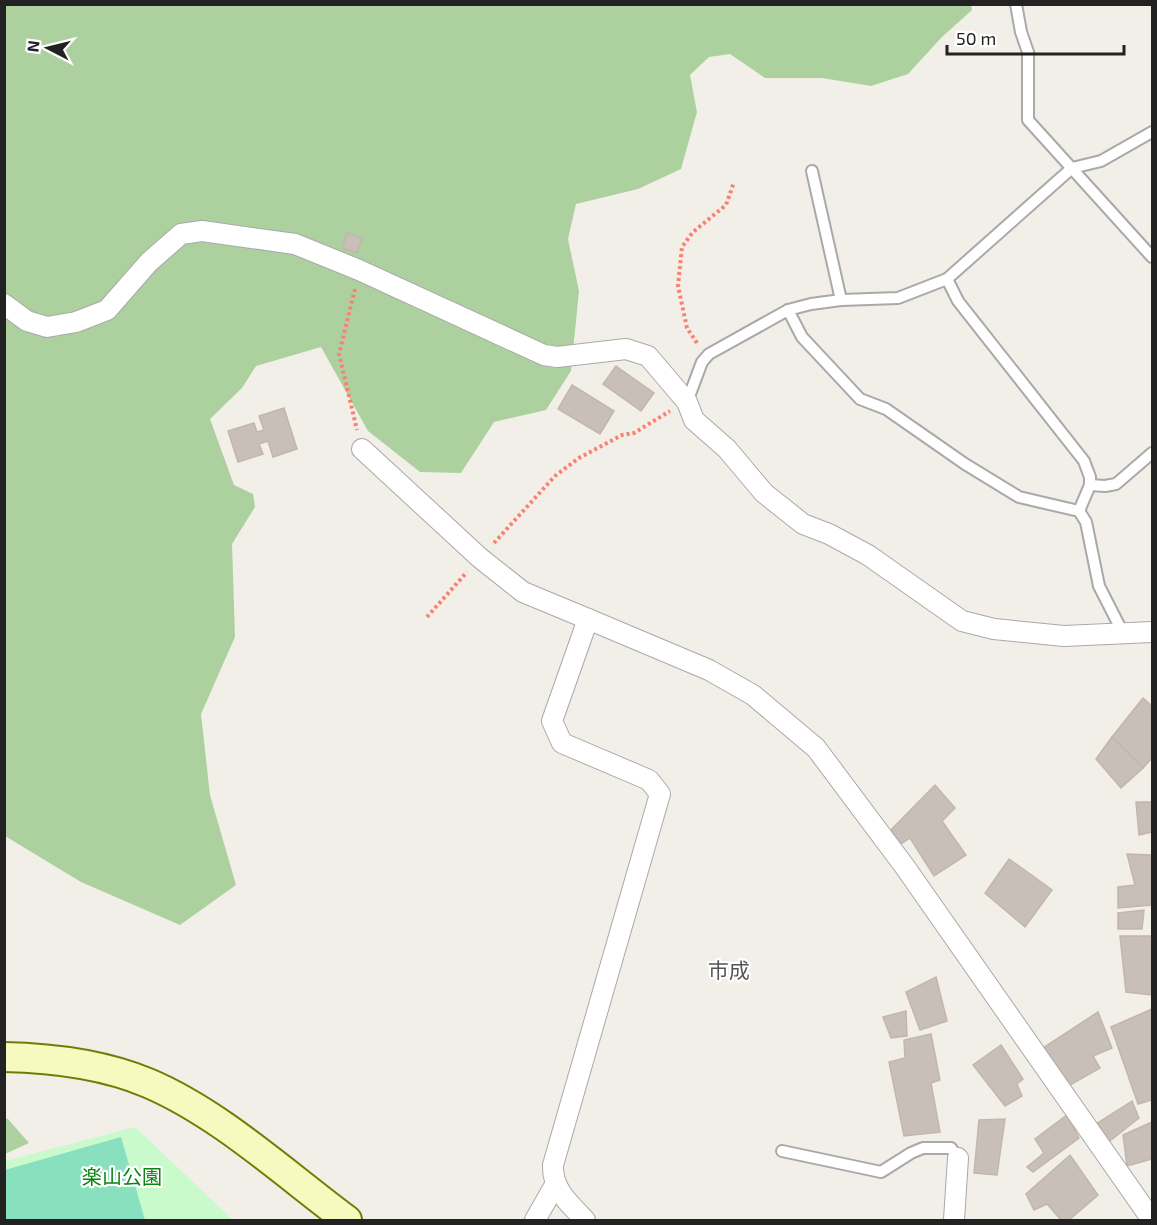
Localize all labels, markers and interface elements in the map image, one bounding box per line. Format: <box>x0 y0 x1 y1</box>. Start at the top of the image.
north arrow <box>18 18 78 78</box>
scale bar <box>947 18 1124 56</box>
text: 50 m <box>956 27 996 49</box>
text: N <box>22 39 43 53</box>
district label: 市成 <box>708 957 750 982</box>
park label: 楽山公園 <box>82 1164 162 1188</box>

